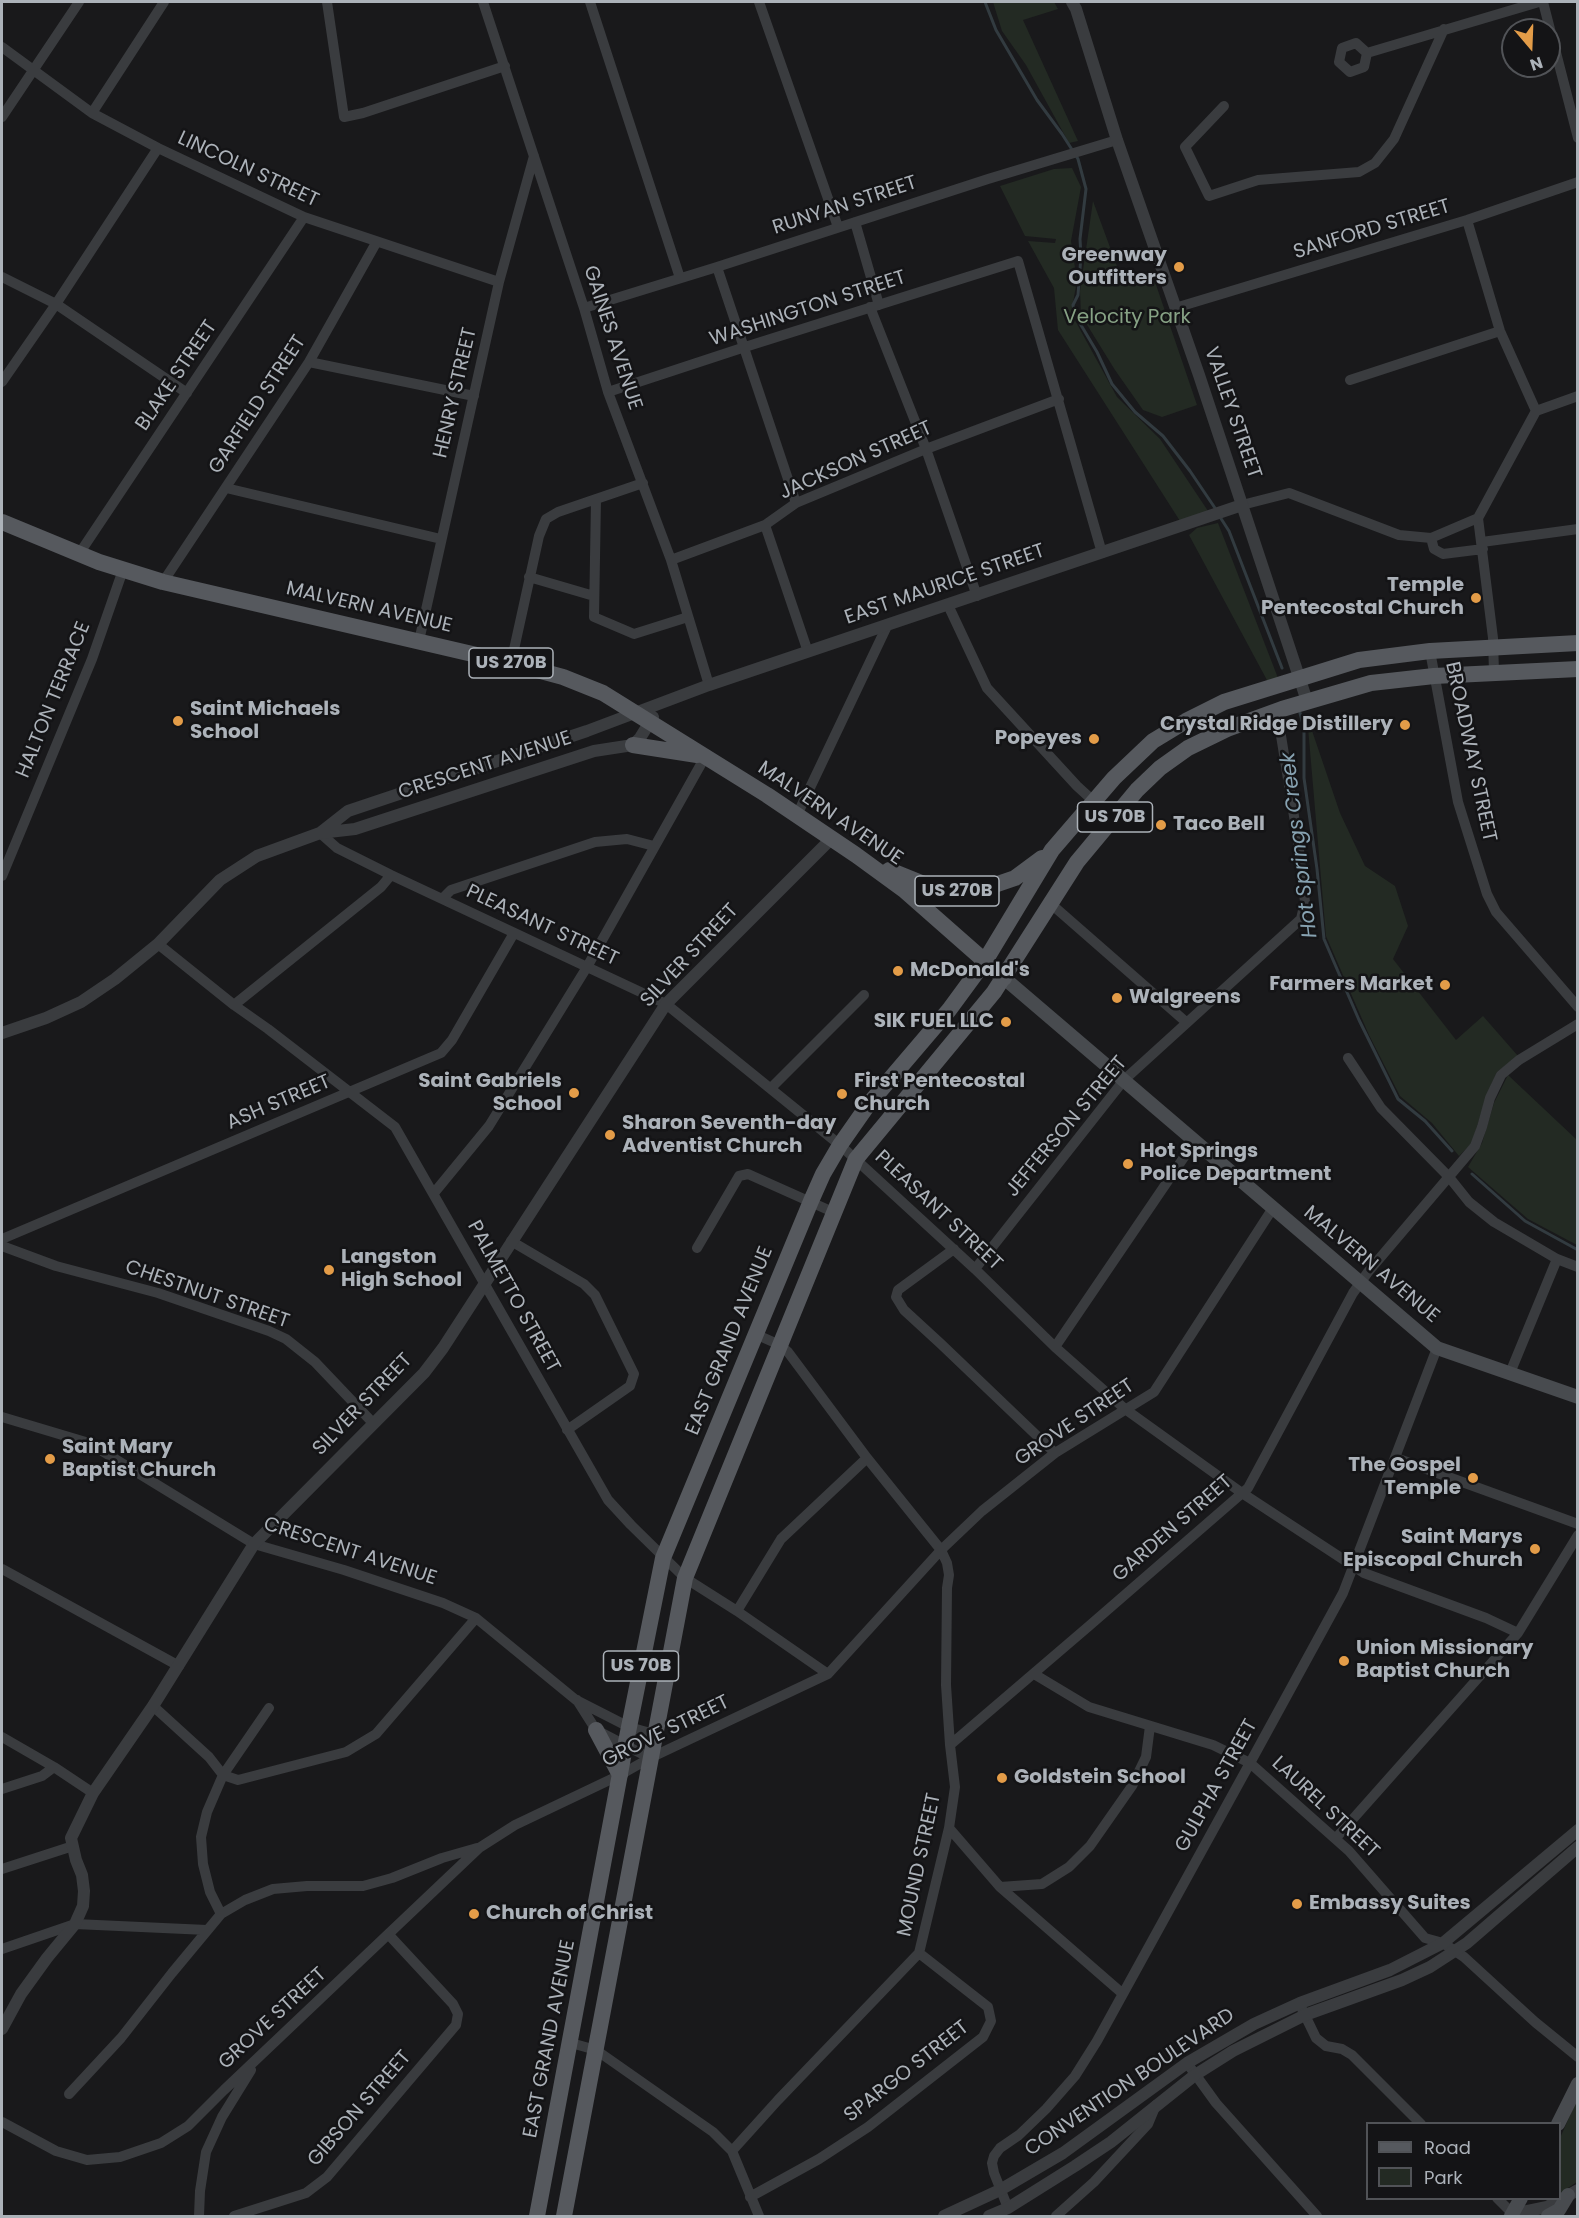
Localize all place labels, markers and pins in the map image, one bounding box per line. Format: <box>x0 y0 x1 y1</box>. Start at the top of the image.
place label: Greenway Outfitters <box>1062 244 1167 291</box>
marker: Greenway Outfitters <box>1172 260 1186 274</box>
place label: Temple Pentecostal Church <box>1261 574 1464 621</box>
marker: Temple Pentecostal Church <box>1469 591 1483 605</box>
place label: Saint Michaels School <box>190 698 340 745</box>
place label: Crystal Ridge Distillery <box>1160 713 1393 737</box>
marker: Saint Michaels School <box>171 714 185 728</box>
marker: Crystal Ridge Distillery <box>1398 718 1412 732</box>
place label: Popeyes <box>995 727 1082 751</box>
marker: Popeyes <box>1087 732 1101 746</box>
place label: Taco Bell <box>1173 813 1265 837</box>
marker: Taco Bell <box>1154 818 1168 832</box>
place label: McDonald's <box>910 959 1030 983</box>
marker: McDonald's <box>891 964 905 978</box>
place label: Farmers Market <box>1269 973 1433 997</box>
marker: Farmers Market <box>1438 978 1452 992</box>
place label: Walgreens <box>1129 986 1241 1010</box>
marker: Walgreens <box>1110 991 1124 1005</box>
place label: SIK FUEL LLC <box>874 1010 994 1034</box>
marker: SIK FUEL LLC <box>999 1015 1013 1029</box>
place label: Saint Gabriels School <box>418 1070 562 1117</box>
place label: First Pentecostal Church <box>854 1070 1025 1117</box>
marker: Saint Gabriels School <box>567 1086 581 1100</box>
marker: First Pentecostal Church <box>835 1087 849 1101</box>
place label: Sharon Seventh-day Adventist Church <box>622 1112 836 1159</box>
marker: Sharon Seventh-day Adventist Church <box>603 1128 617 1142</box>
place label: Hot Springs Police Department <box>1140 1140 1331 1187</box>
marker: Hot Springs Police Department <box>1121 1157 1135 1171</box>
place label: Langston High School <box>341 1246 462 1293</box>
marker: Langston High School <box>322 1263 336 1277</box>
place label: Saint Mary Baptist Church <box>62 1436 216 1483</box>
marker: Saint Mary Baptist Church <box>43 1452 57 1466</box>
place label: The Gospel Temple <box>1348 1454 1461 1501</box>
marker: The Gospel Temple <box>1466 1471 1480 1485</box>
place label: Saint Marys Episcopal Church <box>1343 1526 1523 1573</box>
marker: Saint Marys Episcopal Church <box>1528 1542 1542 1556</box>
place label: Union Missionary Baptist Church <box>1356 1637 1533 1684</box>
marker: Union Missionary Baptist Church <box>1337 1654 1351 1668</box>
place label: Goldstein School <box>1014 1766 1186 1790</box>
marker: Goldstein School <box>995 1771 1009 1785</box>
place label: Embassy Suites <box>1309 1892 1471 1916</box>
marker: Embassy Suites <box>1290 1897 1304 1911</box>
place label: Church of Christ <box>486 1902 653 1926</box>
marker: Church of Christ <box>467 1907 481 1921</box>

